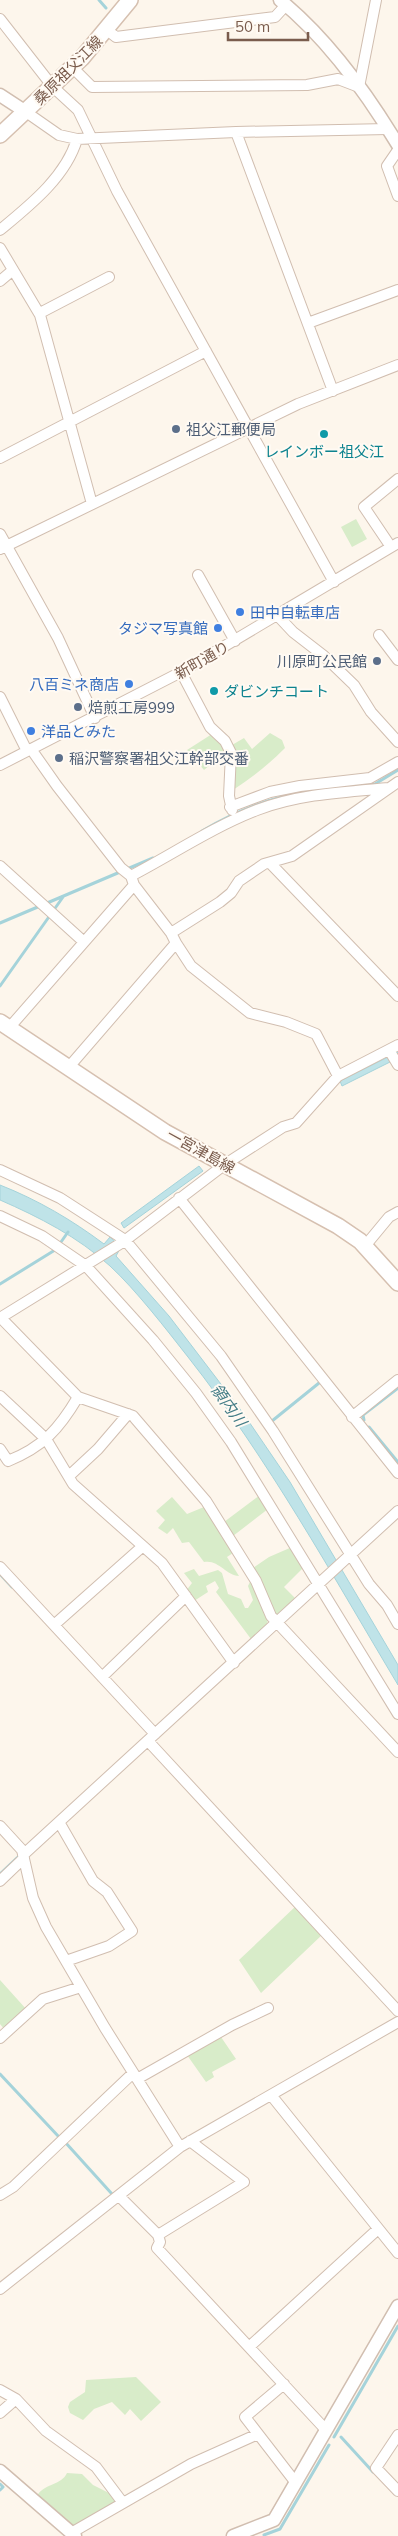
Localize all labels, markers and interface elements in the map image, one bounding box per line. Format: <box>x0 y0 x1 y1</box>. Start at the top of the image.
scale bar <box>228 10 308 42</box>
text: 50 m <box>235 17 270 36</box>
street label: 桑原祖父江線 <box>29 31 107 109</box>
place label: 祖父江郵便局 <box>186 420 276 439</box>
marker: 祖父江郵便局 <box>170 423 182 435</box>
marker: レインボー祖父江 <box>318 428 330 440</box>
place label: レインボー祖父江 <box>264 442 384 461</box>
place label: 田中自転車店 <box>250 603 340 622</box>
marker: 田中自転車店 <box>234 606 246 618</box>
place label: タジマ写真館 <box>118 619 208 638</box>
marker: タジマ写真館 <box>212 622 224 634</box>
street label: 新町通り <box>171 637 233 683</box>
place label: 川原町公民館 <box>277 652 367 671</box>
marker: 川原町公民館 <box>371 655 383 667</box>
place label: 八百ミネ商店 <box>29 675 119 694</box>
marker: 八百ミネ商店 <box>123 678 135 690</box>
place label: ダビンチコート <box>224 682 329 701</box>
marker: ダビンチコート <box>208 685 220 697</box>
place label: 焙煎工房999 <box>88 698 175 717</box>
marker: 焙煎工房999 <box>72 701 84 713</box>
place label: 洋品とみた <box>41 722 116 741</box>
marker: 洋品とみた <box>25 725 37 737</box>
place label: 稲沢警察署祖父江幹部交番 <box>69 749 249 768</box>
marker: 稲沢警察署祖父江幹部交番 <box>53 752 65 764</box>
street label: 一宮津島線 <box>164 1125 238 1177</box>
water label: 領内川 <box>207 1380 252 1432</box>

